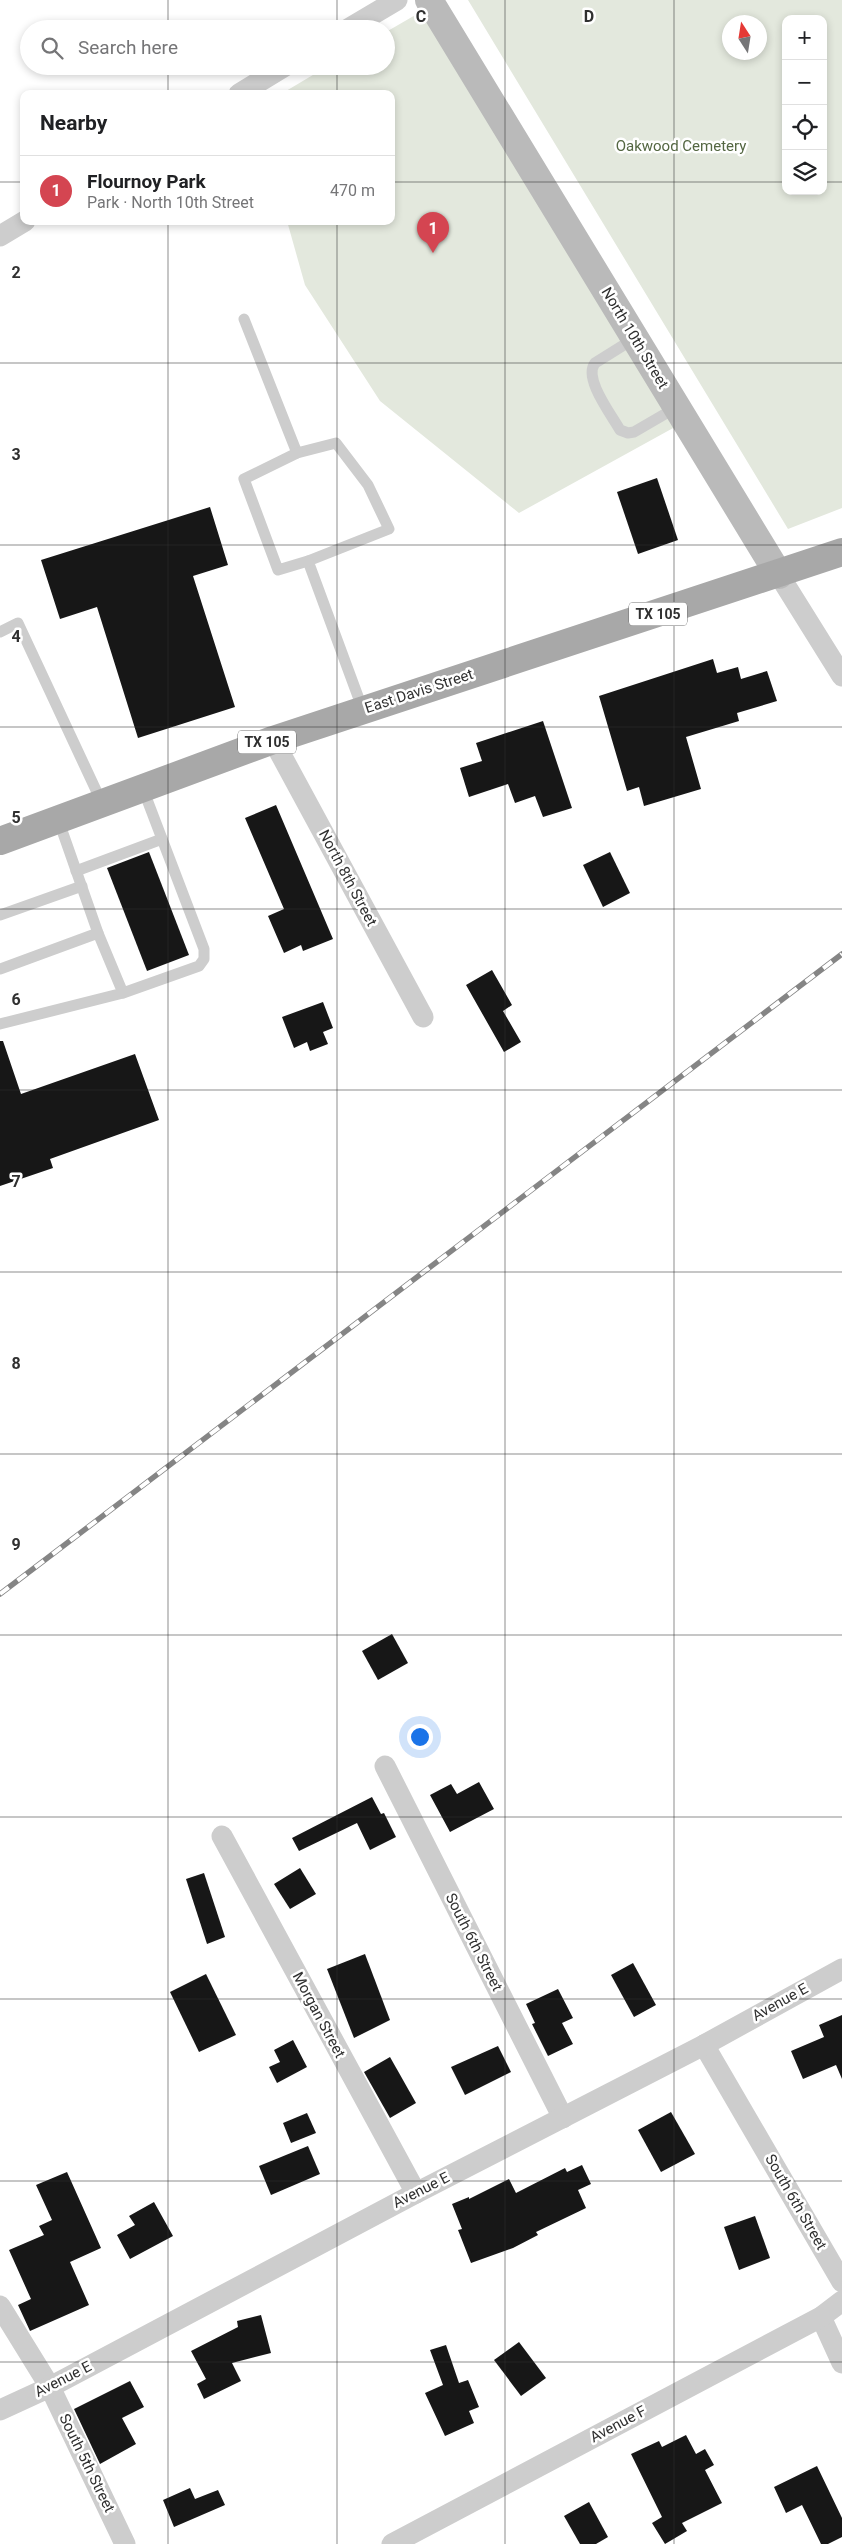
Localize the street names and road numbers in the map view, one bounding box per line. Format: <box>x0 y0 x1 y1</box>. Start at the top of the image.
street label: North 10th Street <box>598 284 672 392</box>
road number: TX 105 <box>629 602 687 626</box>
street label: East Davis Street <box>363 665 476 717</box>
road number: TX 105 <box>238 730 296 754</box>
street label: North 8th Street <box>315 827 381 929</box>
street label: South 6th Street <box>442 1890 506 1994</box>
street label: Morgan Street <box>289 1969 349 2061</box>
street label: Avenue E <box>749 1979 812 2025</box>
street label: South 6th Street <box>761 2151 831 2253</box>
street label: Avenue E <box>390 2168 453 2212</box>
street label: Avenue E <box>32 2357 95 2401</box>
street label: Avenue F <box>587 2402 649 2446</box>
street label: South 5th Street <box>55 2411 119 2515</box>

